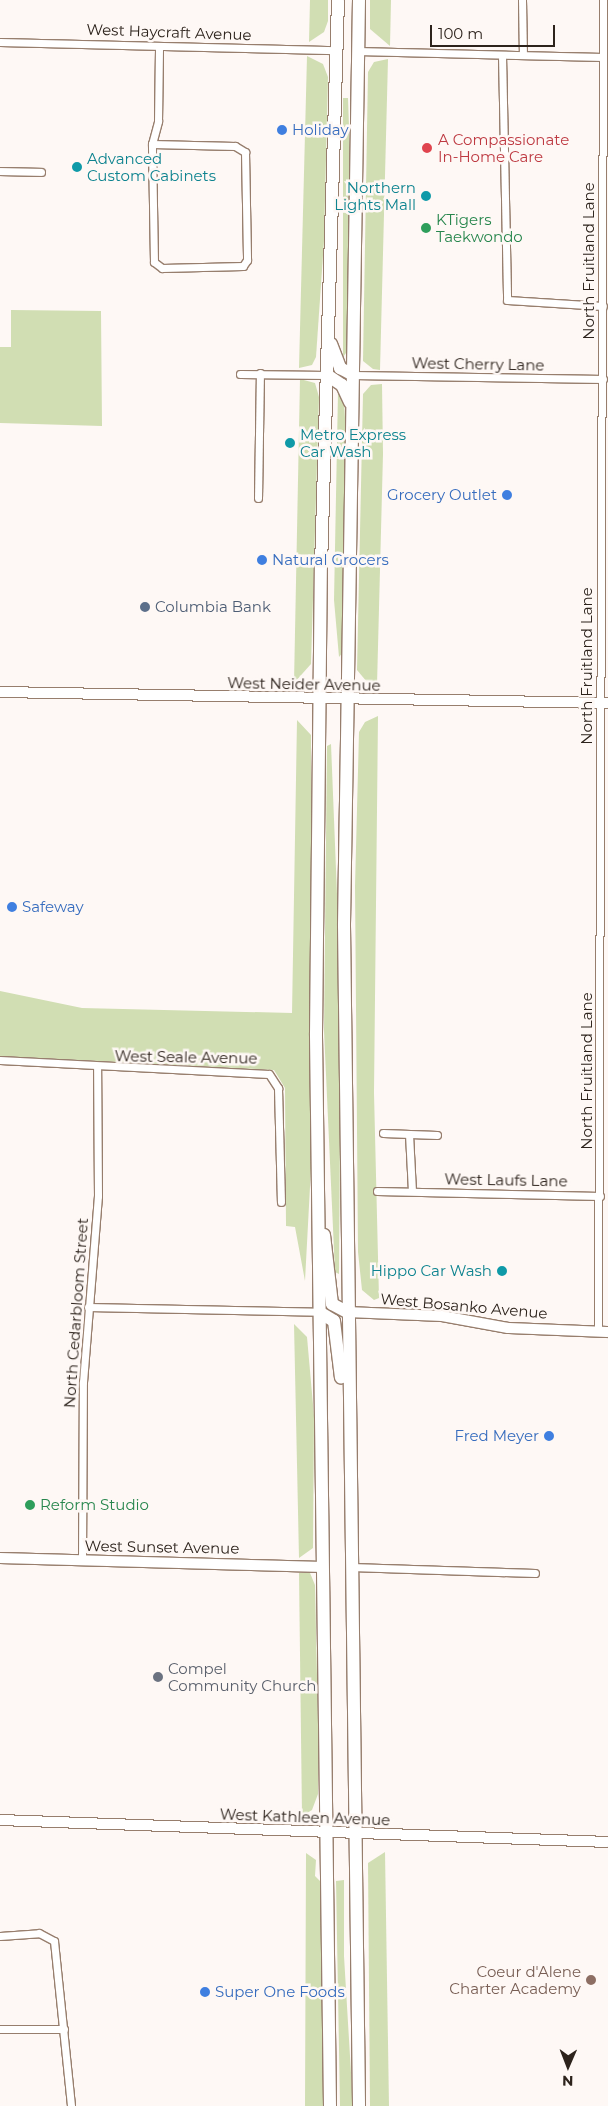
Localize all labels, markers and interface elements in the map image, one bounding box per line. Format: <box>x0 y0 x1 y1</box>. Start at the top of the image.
scale bar <box>433 15 558 47</box>
street label: West Haycraft Avenue <box>86 20 252 44</box>
text: 100 m <box>438 24 483 43</box>
place label: Holiday <box>292 121 349 139</box>
marker: Holiday <box>276 124 288 136</box>
place label: A Compassionate In-Home Care <box>438 130 569 165</box>
marker: A Compassionate In-Home Care <box>420 141 434 155</box>
place label: Advanced Custom Cabinets <box>87 149 216 184</box>
marker: Advanced Custom Cabinets <box>71 161 83 173</box>
place label: Northern Lights Mall <box>334 178 416 213</box>
street label: North Fruitland Lane <box>580 182 598 340</box>
marker: Northern Lights Mall <box>420 190 432 202</box>
place label: KTigers Taekwondo <box>436 210 523 245</box>
marker: KTigers Taekwondo <box>420 222 432 234</box>
street label: West Cherry Lane <box>411 354 545 374</box>
place label: Metro Express Car Wash <box>300 425 406 460</box>
marker: Metro Express Car Wash <box>284 437 296 449</box>
place label: Grocery Outlet <box>387 486 497 504</box>
marker: Grocery Outlet <box>501 489 513 501</box>
place label: Natural Grocers <box>272 551 389 569</box>
marker: Natural Grocers <box>256 554 268 566</box>
street label: North Fruitland Lane <box>578 587 596 745</box>
place label: Columbia Bank <box>155 598 271 616</box>
marker: Columbia Bank <box>139 601 151 613</box>
street label: West Neider Avenue <box>227 674 381 694</box>
place label: Safeway <box>22 898 84 916</box>
marker: Safeway <box>6 901 18 913</box>
street label: North Fruitland Lane <box>578 992 596 1150</box>
street label: West Seale Avenue <box>114 1047 258 1067</box>
street label: West Laufs Lane <box>444 1170 568 1190</box>
street label: North Cedarbloom Street <box>60 1217 92 1409</box>
place label: Hippo Car Wash <box>371 1262 492 1280</box>
marker: Hippo Car Wash <box>496 1265 508 1277</box>
street label: West Bosanko Avenue <box>380 1290 548 1322</box>
place label: Fred Meyer <box>454 1427 539 1445</box>
marker: Fred Meyer <box>543 1430 555 1442</box>
place label: Reform Studio <box>40 1496 149 1514</box>
marker: Reform Studio <box>24 1499 36 1511</box>
street label: West Sunset Avenue <box>85 1537 239 1557</box>
place label: Compel Community Church <box>168 1659 316 1694</box>
marker: Compel Community Church <box>152 1671 164 1683</box>
street label: West Kathleen Avenue <box>219 1805 391 1829</box>
place label: Coeur d'Alene Charter Academy <box>449 1962 581 1997</box>
marker: Coeur d'Alene Charter Academy <box>585 1974 597 1986</box>
place label: Super One Foods <box>215 1983 345 2001</box>
marker: Super One Foods <box>199 1986 211 1998</box>
north arrow <box>543 2041 593 2091</box>
text: N <box>562 2072 574 2090</box>

